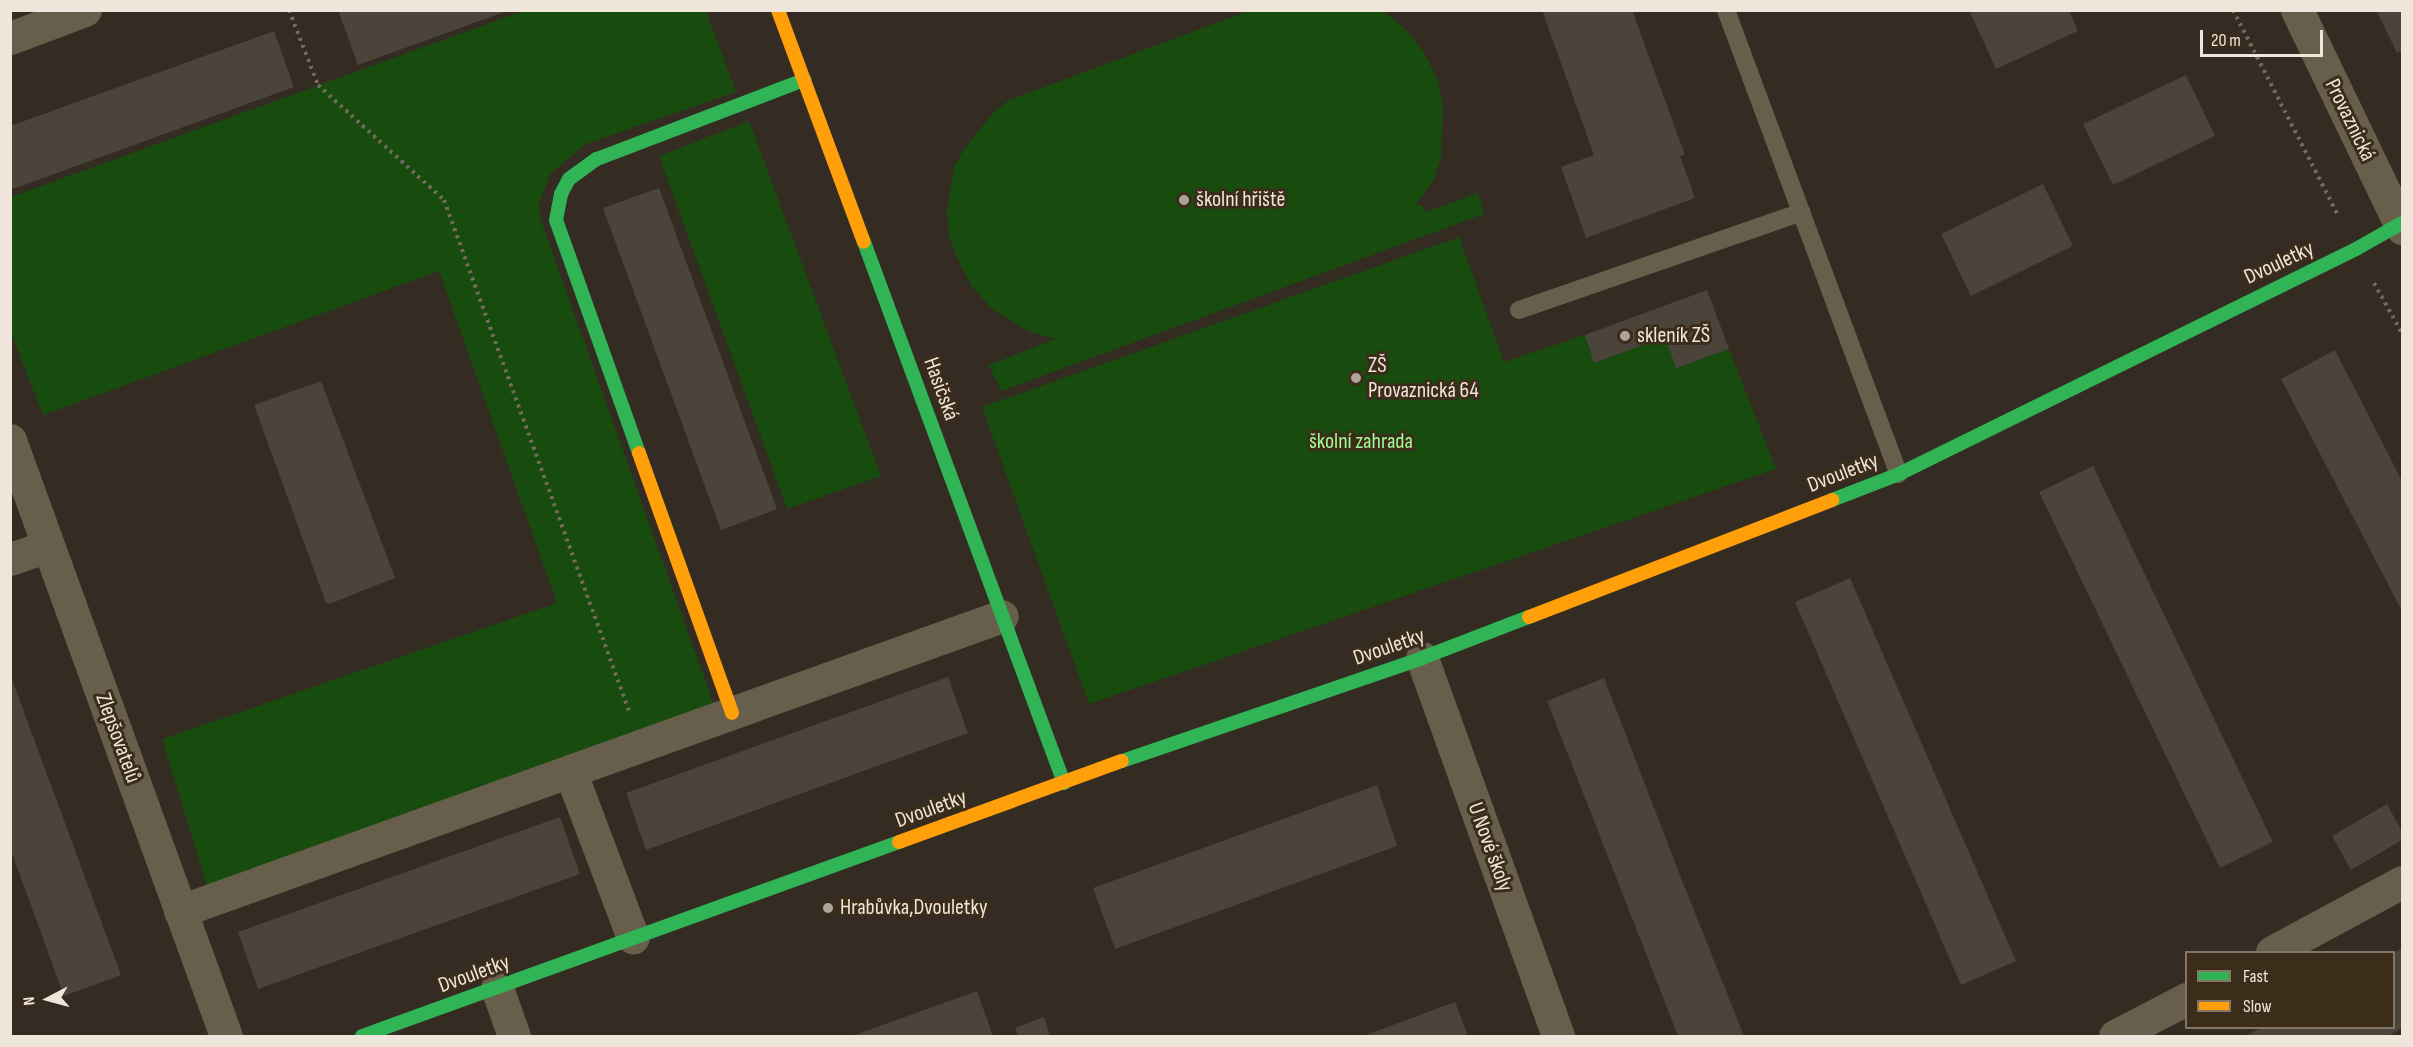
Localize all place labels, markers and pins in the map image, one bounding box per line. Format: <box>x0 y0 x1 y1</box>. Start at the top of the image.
place label: školní hřiště <box>1196 187 1285 213</box>
marker: školní hřiště <box>1177 193 1191 207</box>
place label: skleník ZŠ <box>1637 323 1710 349</box>
marker: skleník ZŠ <box>1618 329 1632 343</box>
place label: ZŠ Provaznická 64 <box>1368 352 1479 404</box>
marker: ZŠ Provaznická 64 <box>1349 371 1363 385</box>
place label: Hrabůvka,Dvouletky <box>840 895 987 921</box>
marker: Hrabůvka,Dvouletky <box>821 901 835 915</box>

